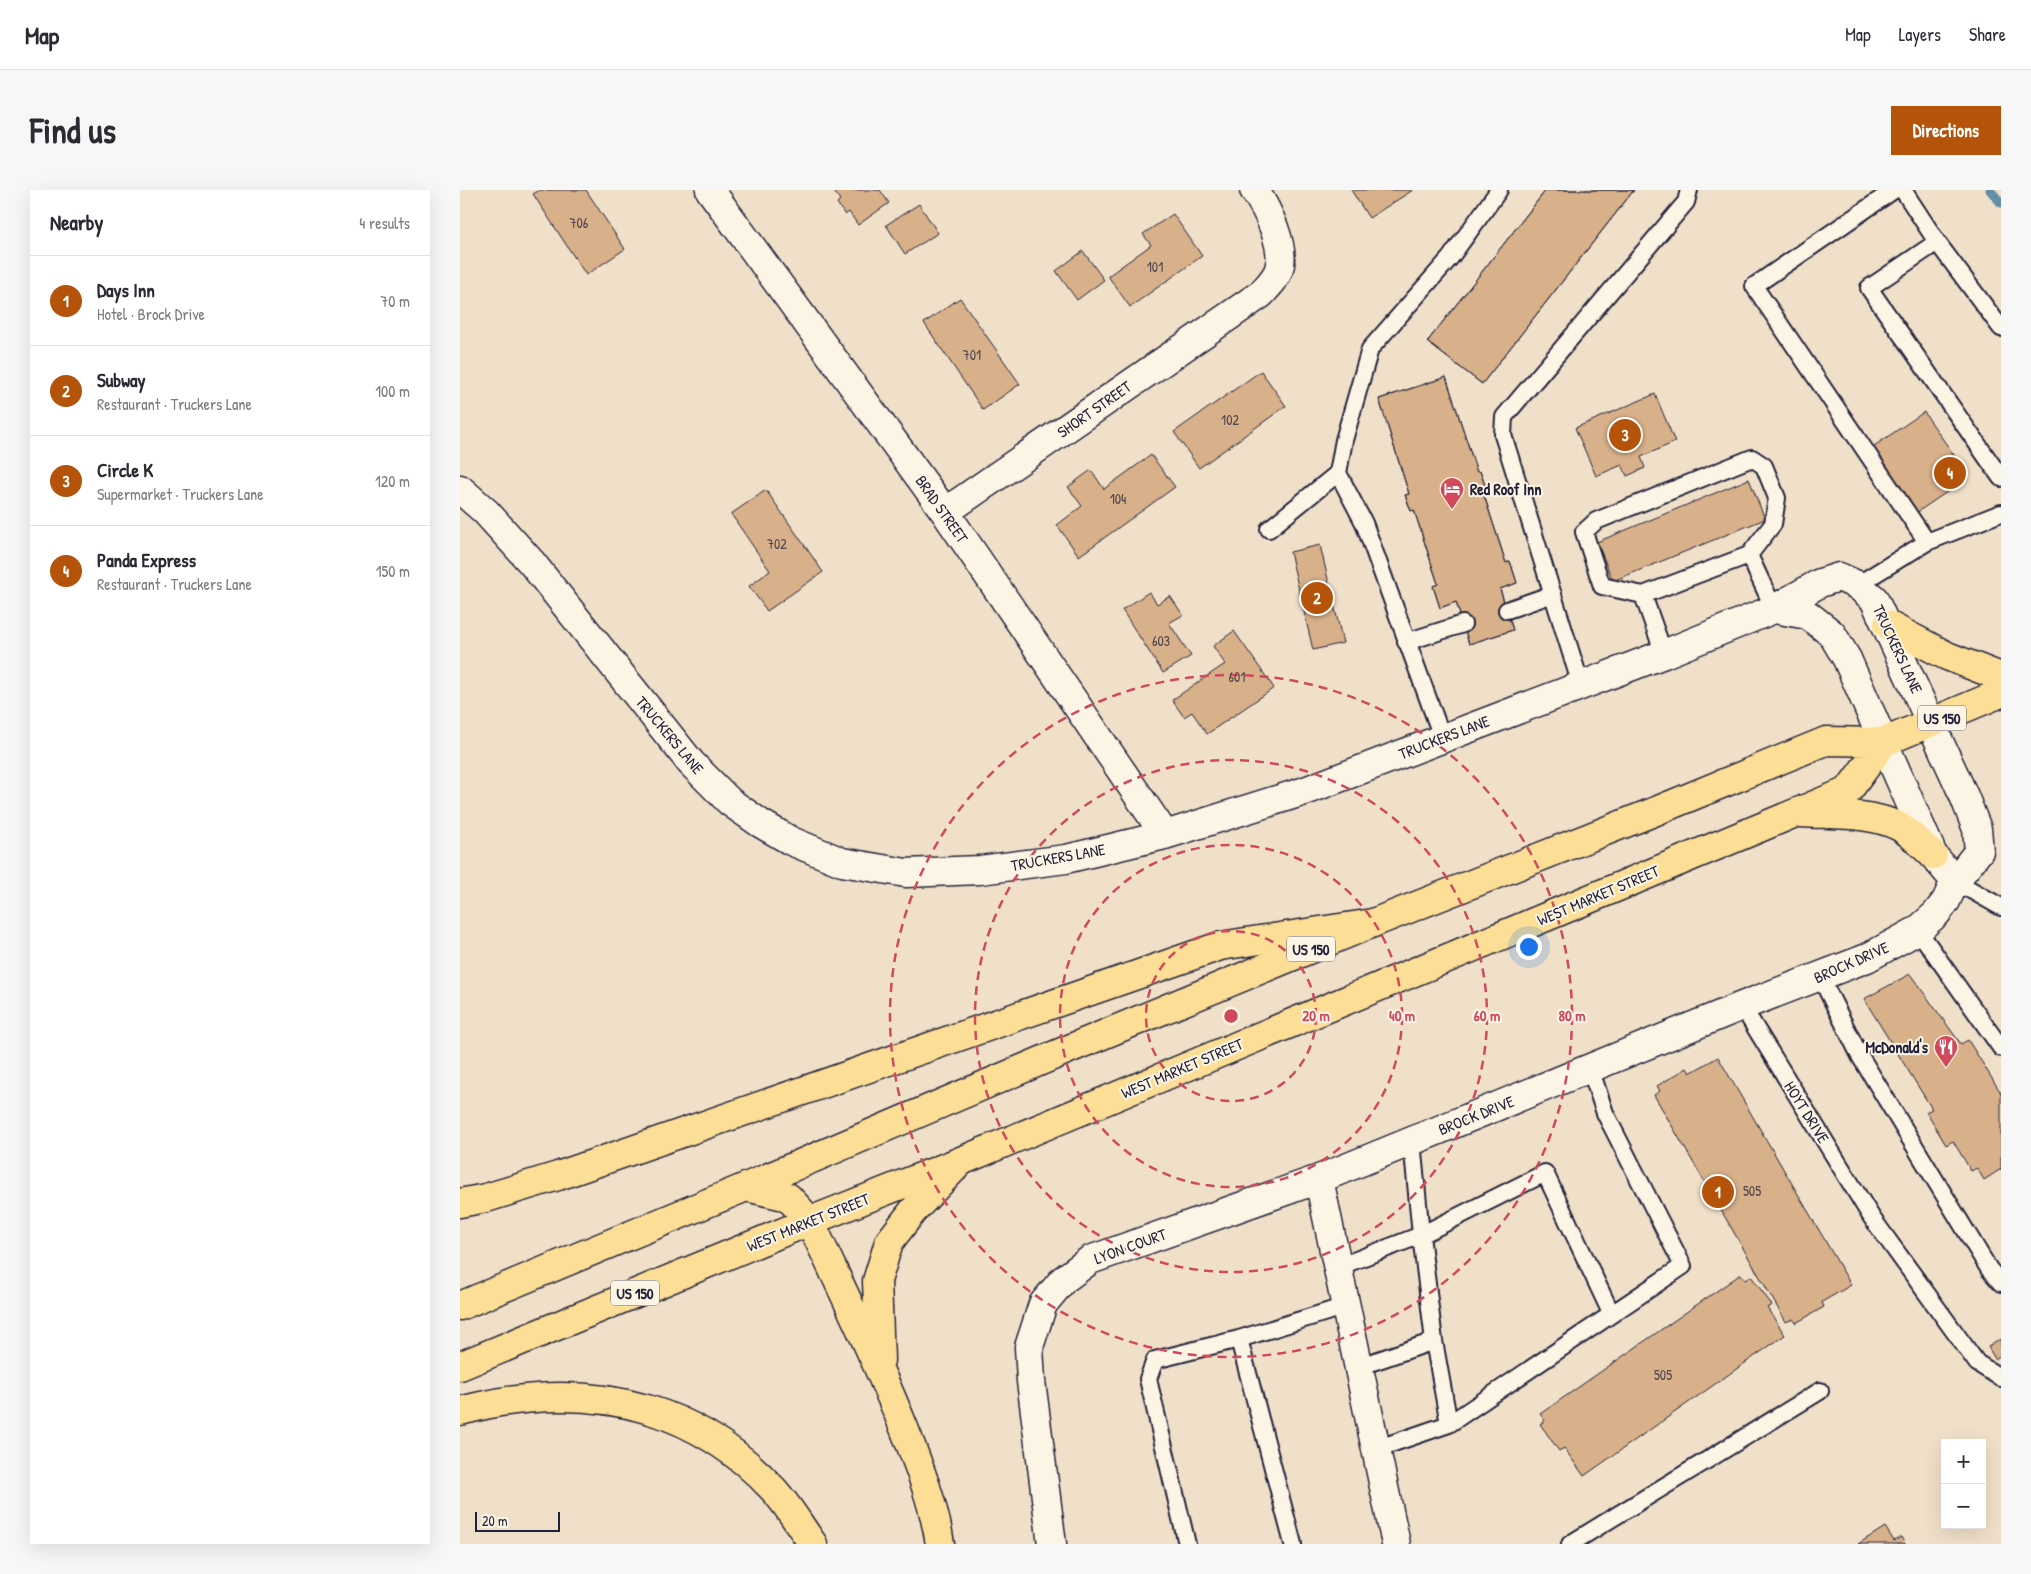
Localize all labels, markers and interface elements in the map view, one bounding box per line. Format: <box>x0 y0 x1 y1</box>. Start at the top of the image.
text: Map <box>25 19 59 51</box>
text: Map <box>1845 22 1871 47</box>
text: Layers <box>1899 22 1941 47</box>
text: Share <box>1969 22 2006 47</box>
button: Directions <box>1891 106 2001 155</box>
text: Find us <box>30 107 116 154</box>
text: Nearby <box>50 208 103 237</box>
text: 4 results <box>359 212 410 234</box>
house number: 706 <box>570 213 589 232</box>
house number: 101 <box>1147 257 1163 276</box>
text: Days Inn <box>97 277 155 303</box>
text: 1 <box>63 290 69 312</box>
text: 70 m <box>380 290 410 312</box>
text: Hotel · Brock Drive <box>97 303 205 325</box>
house number: 701 <box>963 345 981 364</box>
text: Subway <box>97 367 145 393</box>
street label: SHORT STREET <box>1053 375 1136 443</box>
text: 2 <box>62 380 70 402</box>
text: 100 m <box>375 380 410 402</box>
text: Restaurant · Truckers Lane <box>97 393 252 415</box>
house number: 102 <box>1221 410 1239 429</box>
pin: 3 <box>1609 416 1641 454</box>
pin: 4 <box>1934 454 1966 492</box>
text: Circle K <box>97 457 153 483</box>
text: 3 <box>62 470 70 492</box>
text: 120 m <box>375 470 410 492</box>
street label: BRAD STREET <box>911 471 974 548</box>
hotel icon: Red Roof Inn <box>1439 476 1465 510</box>
place label: Red Roof Inn <box>1470 478 1541 500</box>
text: Supermarket · Truckers Lane <box>97 483 264 505</box>
house number: 104 <box>1110 489 1126 508</box>
house number: 702 <box>767 534 787 553</box>
text: Panda Express <box>97 547 196 573</box>
text: 4 <box>63 560 69 582</box>
text: 150 m <box>376 560 410 582</box>
text: Restaurant · Truckers Lane <box>97 573 252 595</box>
pin: 2 <box>1301 579 1333 617</box>
street label: TRUCKERS LANE <box>1868 601 1928 697</box>
house number: 603 <box>1152 631 1170 650</box>
house number: 601 <box>1229 667 1245 686</box>
street label: TRUCKERS LANE <box>631 691 709 779</box>
road number: US 150 <box>1918 706 1966 730</box>
street label: TRUCKERS LANE <box>1396 710 1492 764</box>
street label: TRUCKERS LANE <box>1009 838 1107 876</box>
street label: WEST MARKET STREET <box>1534 859 1663 931</box>
your location <box>1516 934 1542 960</box>
road number: US 150 <box>1287 936 1335 962</box>
street label: BROCK DRIVE <box>1810 936 1892 988</box>
text: 20 m <box>1302 1005 1330 1026</box>
text: 40 m <box>1389 1005 1415 1026</box>
text: 60 m <box>1474 1005 1500 1026</box>
text: 80 m <box>1559 1005 1585 1026</box>
centre of rings <box>1222 1007 1240 1025</box>
street label: WEST MARKET STREET <box>1118 1032 1247 1104</box>
restaurant icon: McDonald's <box>1933 1034 1959 1068</box>
place label: McDonald's <box>1865 1036 1929 1058</box>
street label: HOYT DRIVE <box>1779 1077 1835 1147</box>
street label: BROCK DRIVE <box>1435 1090 1517 1140</box>
pin: 1 <box>1702 1173 1734 1211</box>
house number: 505 <box>1743 1181 1761 1200</box>
street label: WEST MARKET STREET <box>743 1187 873 1257</box>
street label: LYON COURT <box>1091 1223 1170 1269</box>
road number: US 150 <box>611 1280 659 1306</box>
house number: 505 <box>1654 1365 1672 1384</box>
map controls <box>1941 1439 1986 1529</box>
button: + <box>1941 1439 1986 1484</box>
button: − <box>1941 1484 1986 1529</box>
scale bar <box>475 1509 560 1532</box>
text: 20 m <box>482 1511 508 1530</box>

